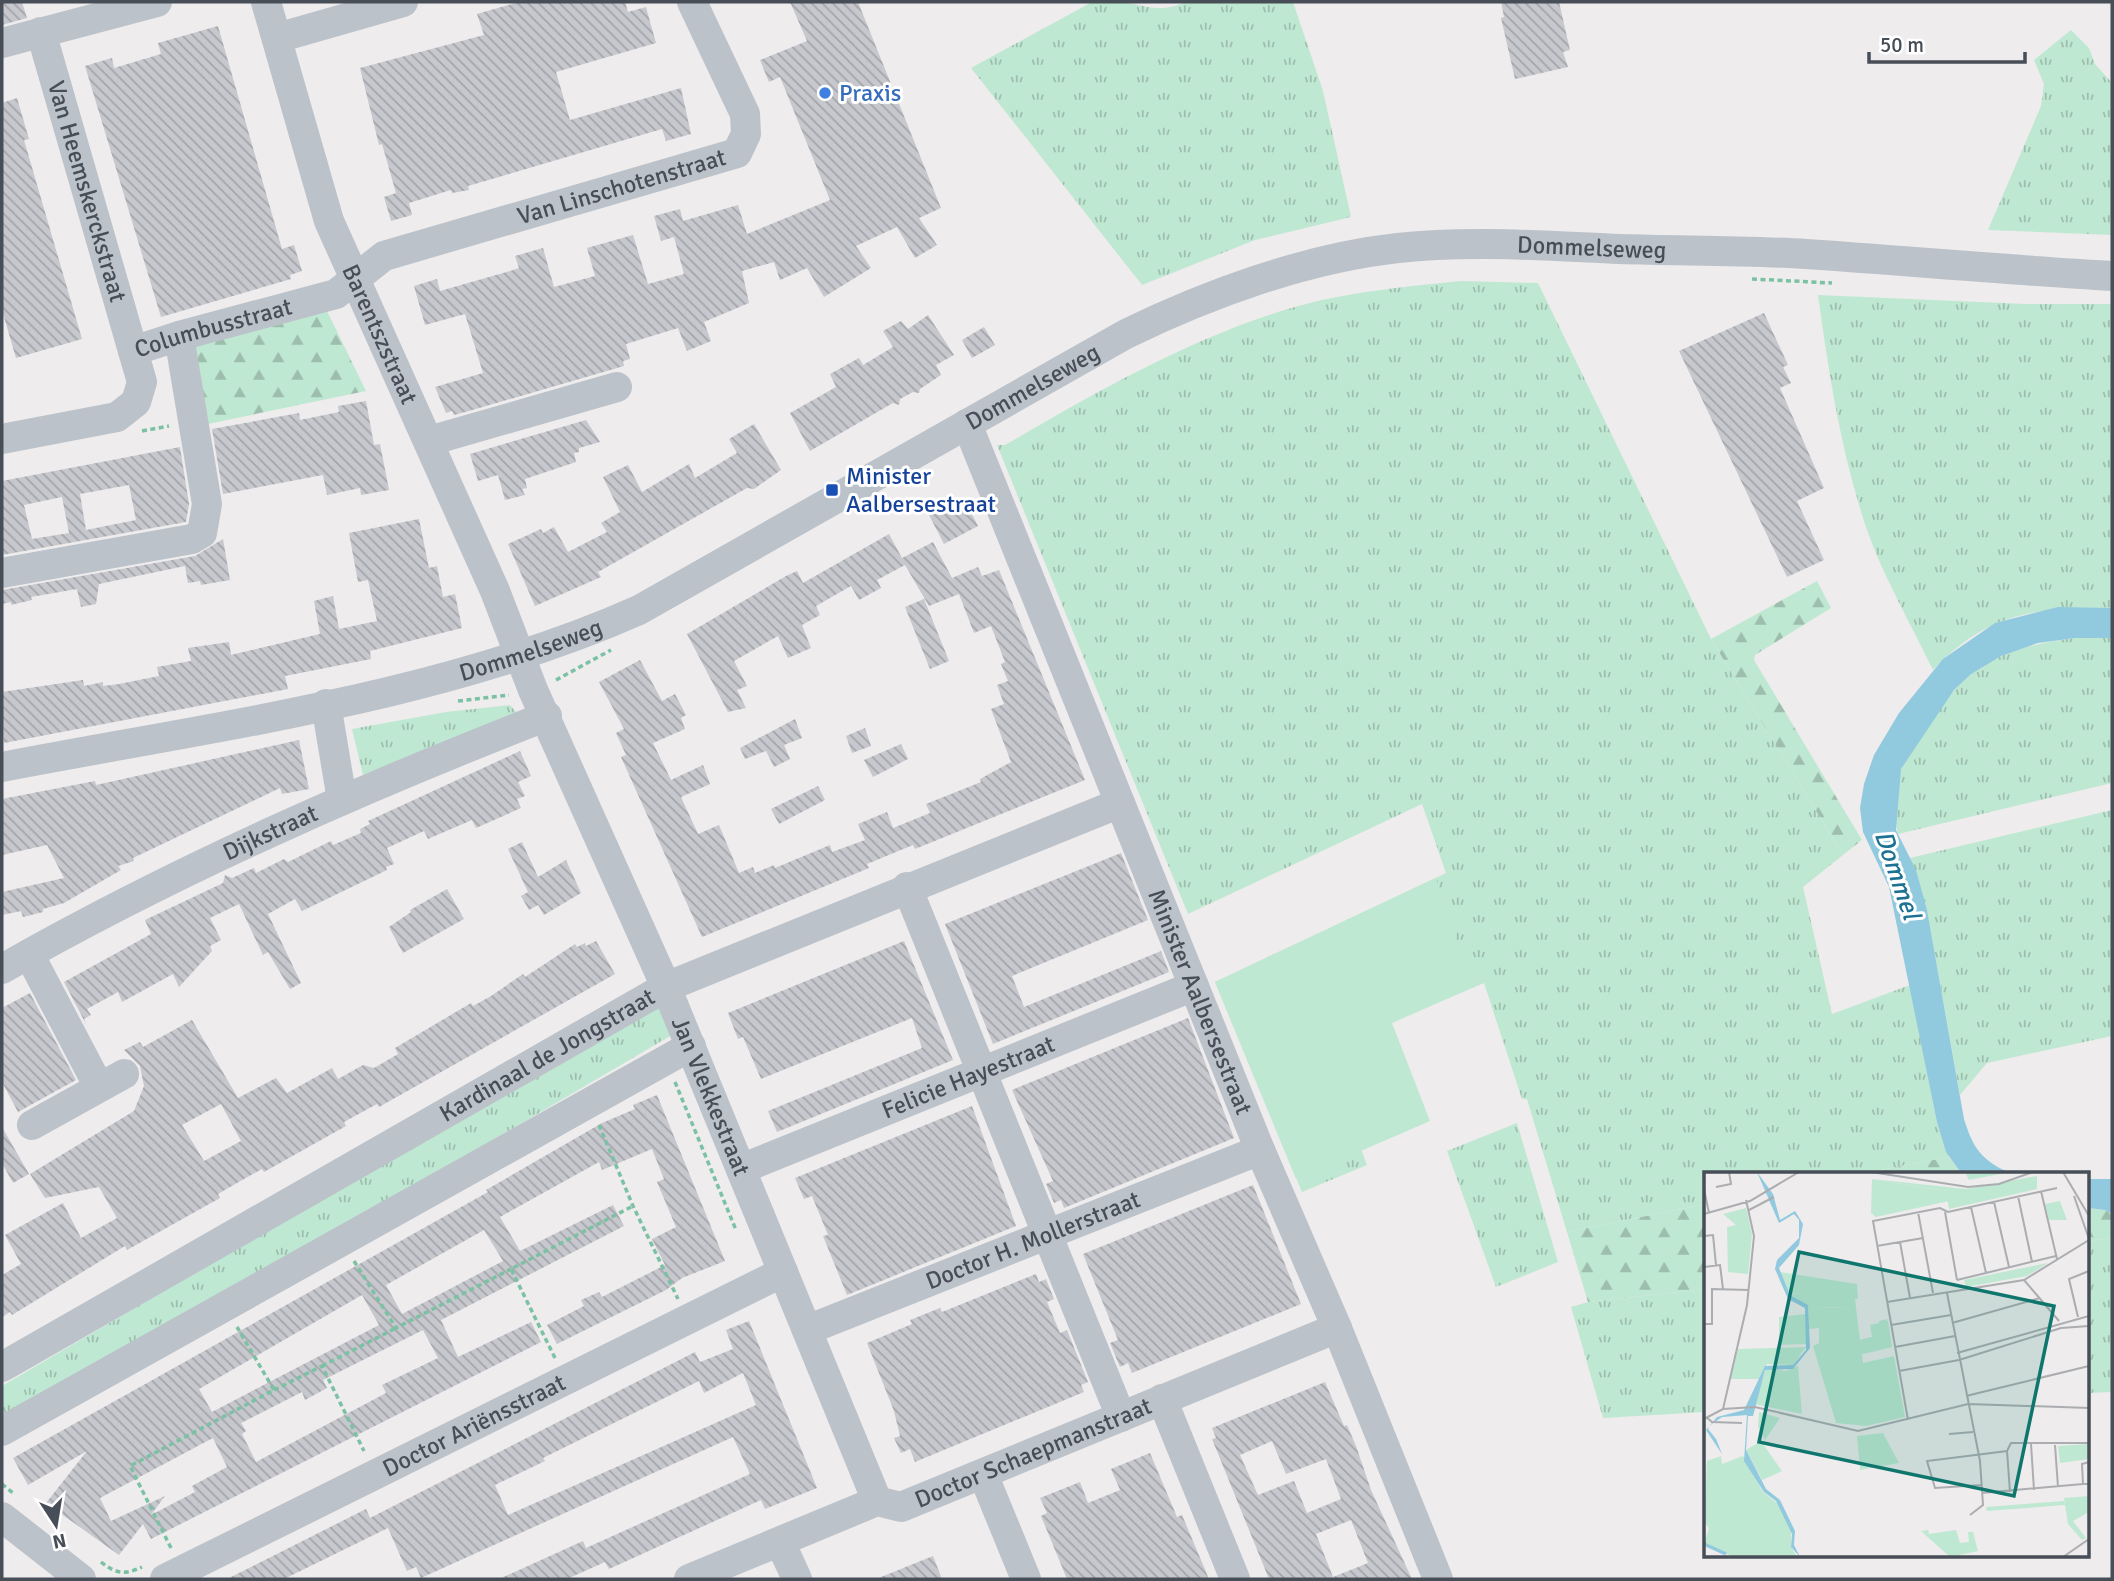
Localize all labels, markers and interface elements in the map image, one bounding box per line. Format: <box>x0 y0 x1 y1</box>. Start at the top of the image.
scale bar <box>1869 21 2025 65</box>
text: 50 m <box>1880 32 1924 58</box>
street label: Van Heemskerckstraat <box>41 77 133 306</box>
place label: Praxis <box>839 78 901 108</box>
marker: Praxis <box>817 85 833 101</box>
street label: Van Linschotenstraat <box>514 142 729 231</box>
street label: Dommelseweg <box>1517 230 1667 265</box>
street label: Barentszstraat <box>335 260 424 409</box>
street label: Columbusstraat <box>131 291 295 365</box>
street label: Dommelseweg <box>960 337 1105 437</box>
place label: Minister Aalbersestraat <box>846 461 996 519</box>
marker: Minister Aalbersestraat <box>824 482 840 498</box>
street label: Dommelseweg <box>456 612 607 688</box>
street label: Dijkstraat <box>218 798 322 867</box>
water label: Dommel <box>1867 826 1928 926</box>
street label: Minister Aalbersestraat <box>1141 885 1259 1119</box>
street label: Kardinaal de Jongstraat <box>434 982 660 1128</box>
street label: Jan Vlekkestraat <box>665 1012 757 1180</box>
street label: Felicie Hayestraat <box>877 1029 1059 1126</box>
inset map <box>1704 1172 2090 1556</box>
street label: Doctor H. Mollerstraat <box>921 1184 1144 1296</box>
street label: Doctor Ariënsstraat <box>378 1368 570 1484</box>
street label: Doctor Schaepmanstraat <box>910 1391 1156 1515</box>
north arrow <box>21 1490 91 1560</box>
text: N <box>50 1528 68 1554</box>

